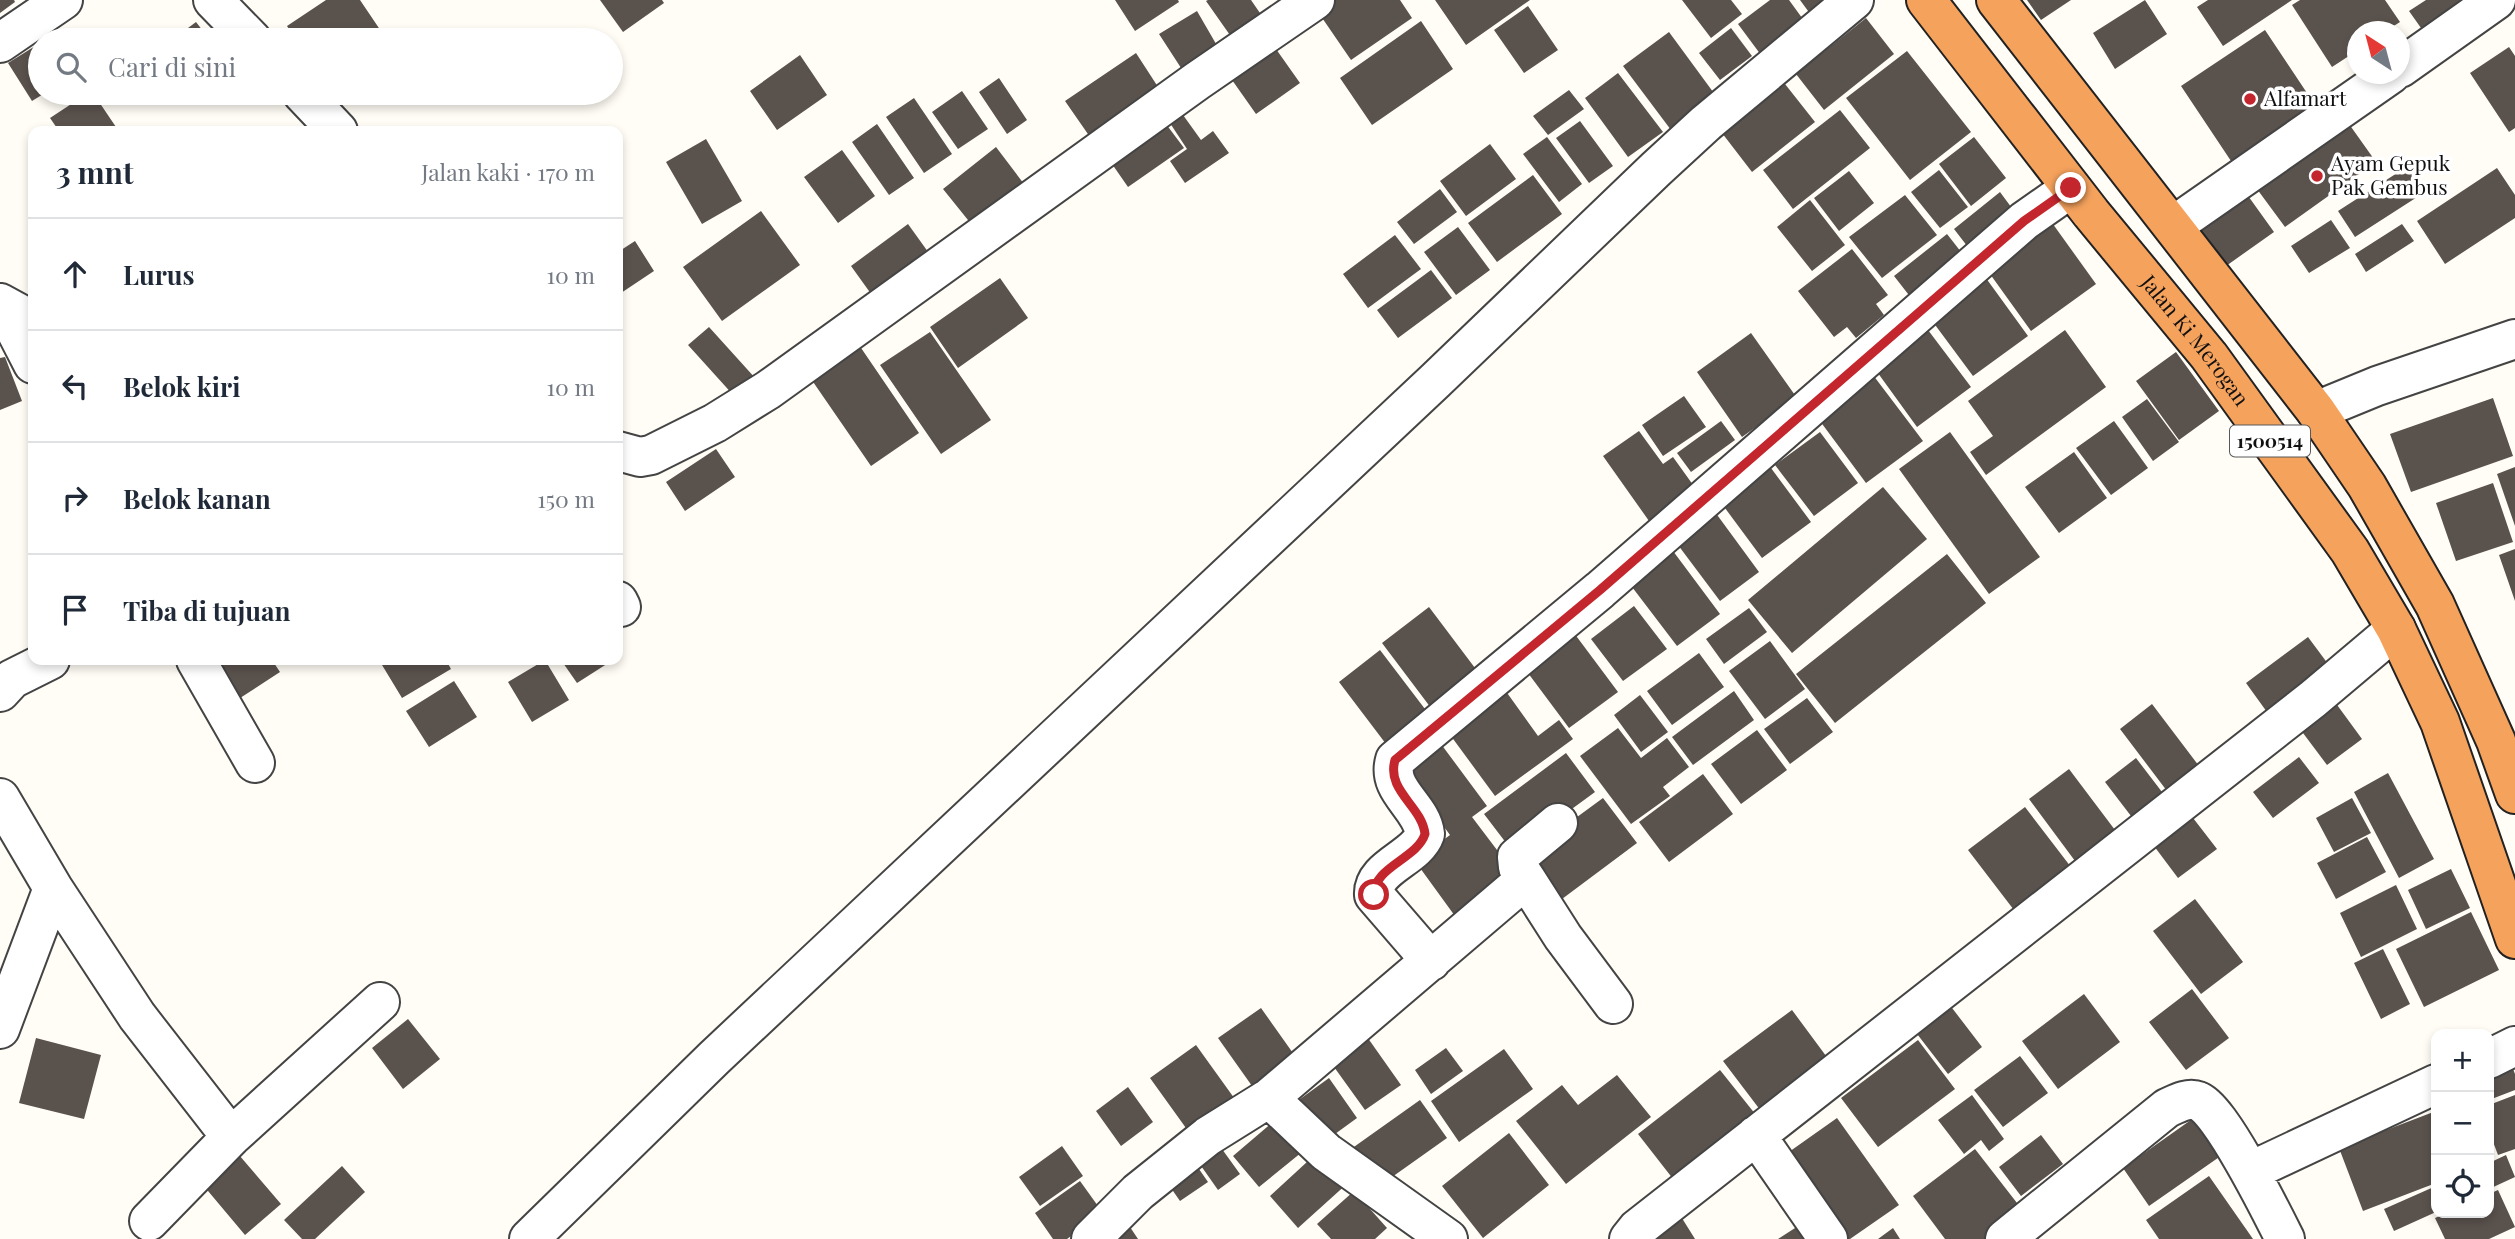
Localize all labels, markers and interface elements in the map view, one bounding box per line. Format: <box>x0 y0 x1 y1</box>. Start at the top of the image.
north arrow <box>2347 21 2410 84</box>
search box <box>28 28 623 105</box>
icon: search <box>52 48 90 86</box>
text: Cari di sini <box>108 49 236 84</box>
place label: Alfamart <box>2263 83 2347 111</box>
marker: Alfamart <box>2242 91 2258 107</box>
place label: Ayam Gepuk Pak Gembus <box>2330 148 2451 200</box>
text: 3 mnt <box>56 152 134 192</box>
text: Jalan kaki · 170 m <box>421 156 595 187</box>
marker: Ayam Gepuk Pak Gembus <box>2309 168 2325 184</box>
route end <box>2055 172 2086 203</box>
icon: ahead <box>56 255 94 293</box>
text: Lurus <box>123 257 195 292</box>
text: 10 m <box>547 259 595 290</box>
street label: Jalan Ki Merogan <box>2135 268 2257 411</box>
icon: left <box>56 367 94 405</box>
text: Belok kiri <box>123 369 240 404</box>
text: 10 m <box>547 371 595 402</box>
road number: 1500514 <box>2230 426 2310 456</box>
icon: right <box>56 479 94 517</box>
text: Belok kanan <box>123 481 271 516</box>
text: 150 m <box>537 483 595 514</box>
icon: arrive <box>56 591 94 629</box>
text: Tiba di tujuan <box>123 593 291 628</box>
route start <box>1358 879 1389 910</box>
map controls <box>2431 1029 2494 1218</box>
button: + <box>2431 1029 2494 1092</box>
button: − <box>2431 1092 2494 1155</box>
button: locate <box>2431 1155 2494 1218</box>

